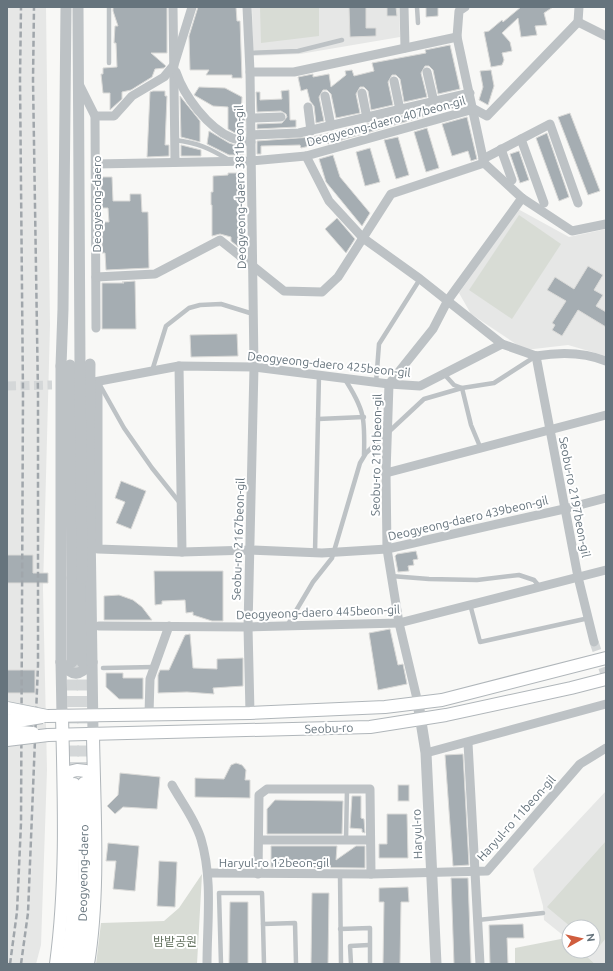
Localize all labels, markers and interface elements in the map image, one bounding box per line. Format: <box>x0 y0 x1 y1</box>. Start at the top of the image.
street label: Deogyeong-daero 407beon-gil <box>305 93 467 149</box>
street label: Deogyeong-daero 381beon-gil <box>232 105 248 269</box>
street label: Deogyeong-daero <box>90 156 103 253</box>
street label: Deogyeong-daero 425beon-gil <box>247 349 411 379</box>
street label: Seobu-ro 2181beon-gil <box>368 394 384 516</box>
street label: Seobu-ro 2197beon-gil <box>557 436 593 558</box>
street label: Seobu-ro 2167beon-gil <box>229 478 247 600</box>
street label: Deogyeong-daero 439beon-gil <box>387 493 549 543</box>
street label: Deogyeong-daero 445beon-gil <box>236 603 400 621</box>
street label: Seobu-ro <box>304 721 354 735</box>
street label: Haryul-ro 11beon-gil <box>474 773 558 863</box>
street label: Haryul-ro <box>410 809 424 859</box>
street label: Deogyeong-daero <box>76 824 90 922</box>
street label: Haryul-ro 12beon-gil <box>219 856 329 869</box>
north arrow <box>561 919 601 959</box>
text: N <box>584 933 597 943</box>
park label: 밤밭공원 <box>153 935 197 948</box>

